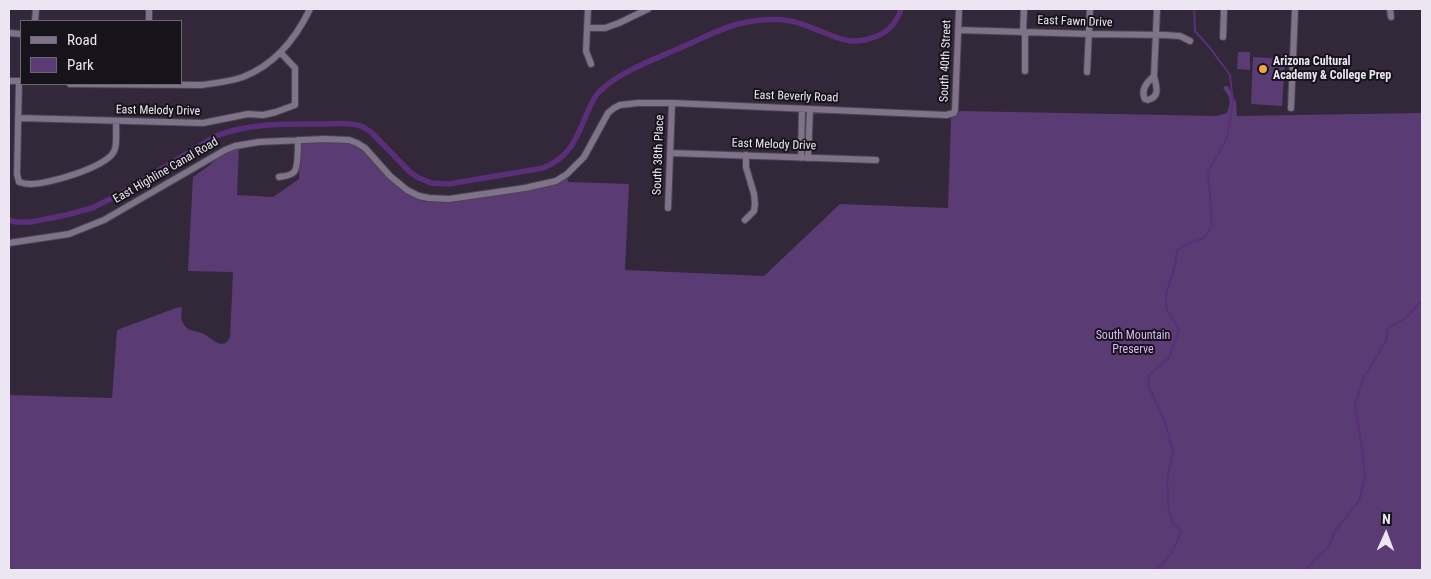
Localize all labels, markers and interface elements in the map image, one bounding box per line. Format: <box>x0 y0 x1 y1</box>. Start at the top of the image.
street label: East Fawn Drive <box>1037 13 1113 31</box>
legend <box>20 20 182 85</box>
street label: South 40th Street <box>937 20 955 102</box>
text: Road <box>67 31 97 49</box>
place label: Arizona Cultural Academy & College Prep <box>1273 55 1391 83</box>
text: Park <box>67 56 94 74</box>
marker: Arizona Cultural Academy & College Prep <box>1257 63 1269 75</box>
street label: East Beverly Road <box>754 88 838 106</box>
street label: East Melody Drive <box>116 103 200 119</box>
street label: South 38th Place <box>650 115 668 195</box>
street label: East Highline Canal Road <box>111 135 221 207</box>
street label: East Melody Drive <box>731 136 817 154</box>
park label: South Mountain Preserve <box>1096 329 1170 357</box>
north arrow <box>1361 509 1411 559</box>
text: N <box>1382 511 1391 527</box>

